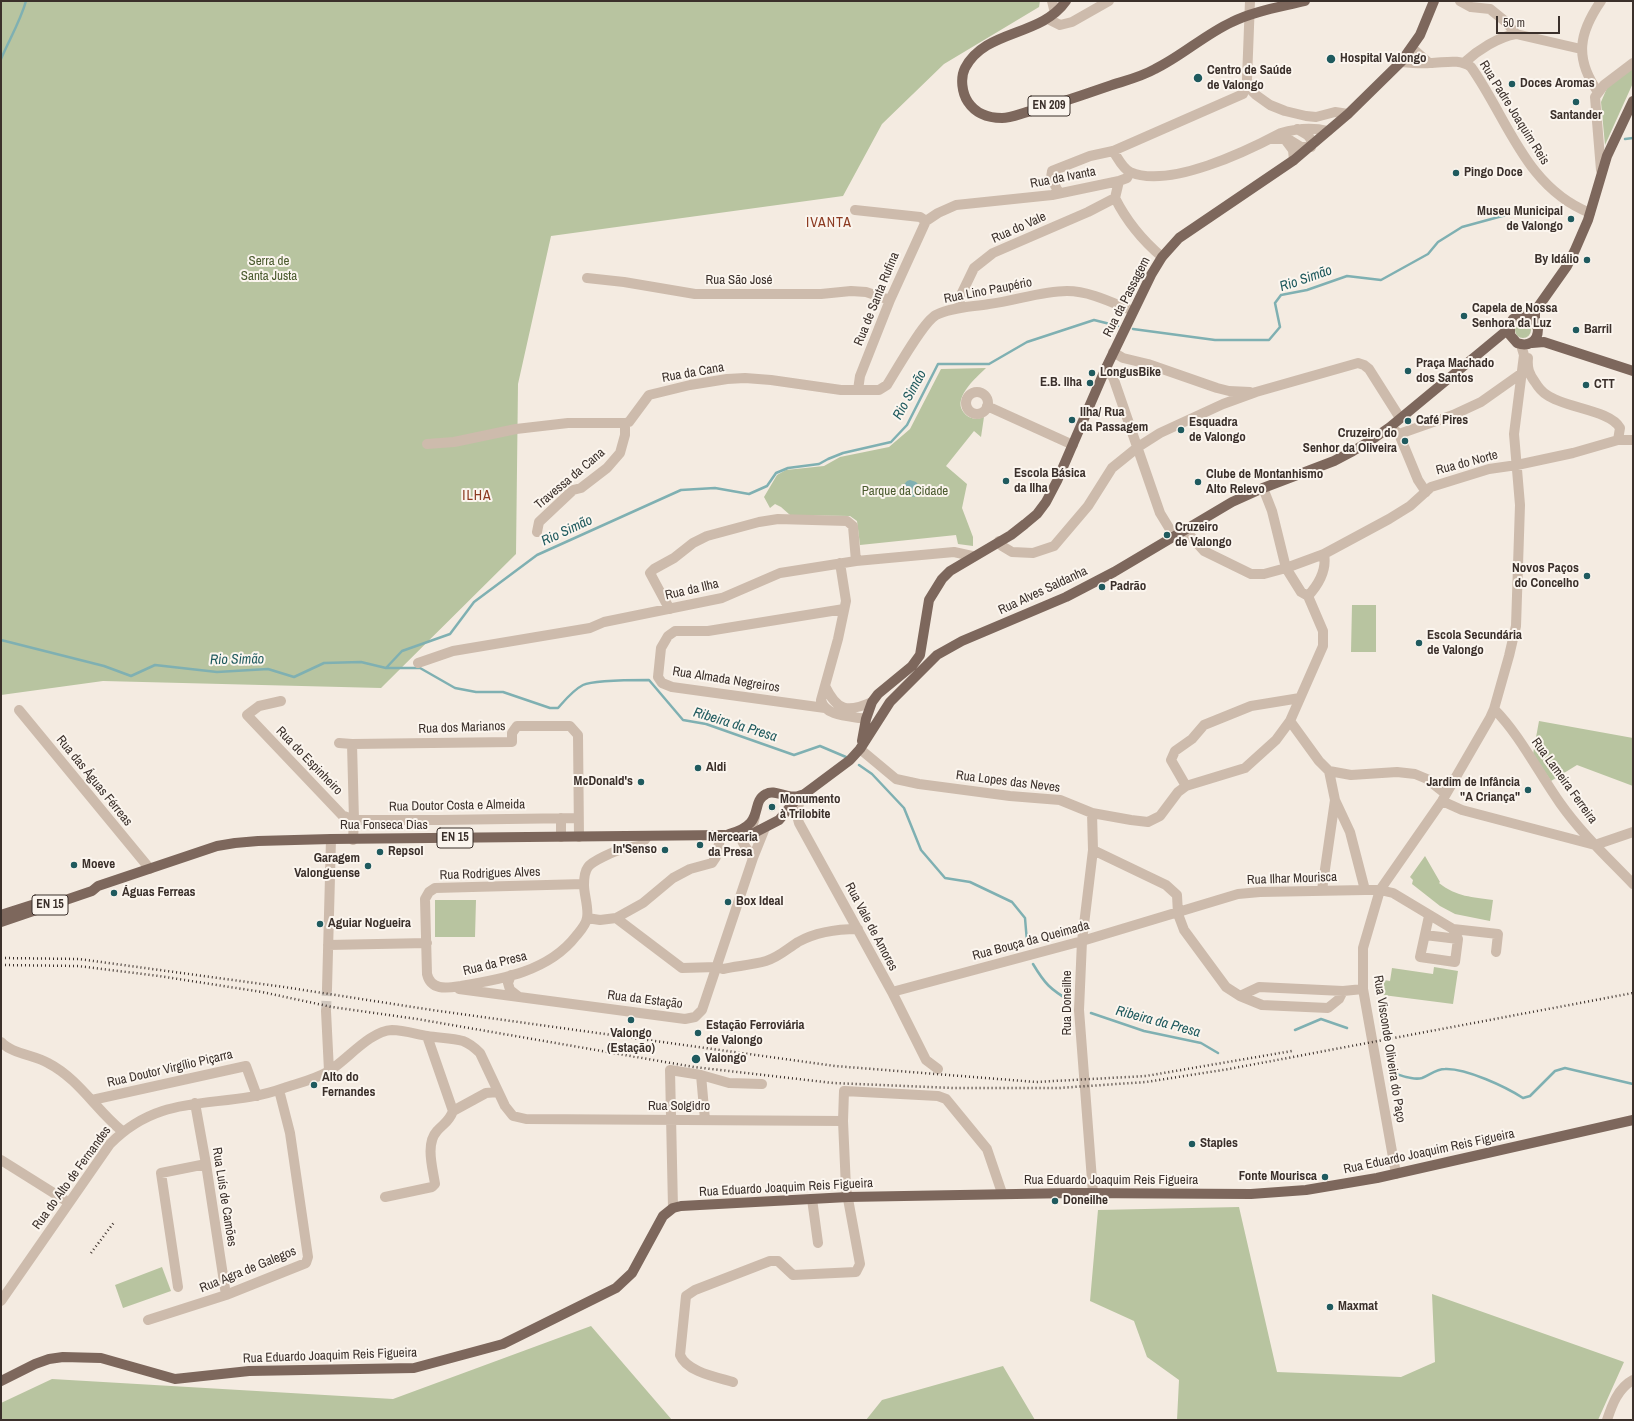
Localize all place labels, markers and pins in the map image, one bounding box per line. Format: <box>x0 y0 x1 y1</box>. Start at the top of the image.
place label: Hospital Valongo <box>1340 51 1426 67</box>
marker: Hospital Valongo <box>1325 53 1337 65</box>
place label: Centro de Saúde de Valongo <box>1207 63 1292 94</box>
marker: Centro de Saúde de Valongo <box>1192 72 1204 84</box>
place label: Doces Aromas <box>1520 76 1595 92</box>
marker: Doces Aromas <box>1507 79 1517 89</box>
marker: Santander <box>1571 97 1581 107</box>
place label: Santander <box>1550 108 1602 124</box>
place label: Pingo Doce <box>1464 165 1523 181</box>
marker: Pingo Doce <box>1451 168 1461 178</box>
place label: Museu Municipal de Valongo <box>1477 204 1563 235</box>
marker: Museu Municipal de Valongo <box>1566 214 1576 224</box>
place label: By Idálio <box>1535 252 1579 268</box>
marker: By Idálio <box>1582 255 1592 265</box>
place label: Capela de Nossa Senhora da Luz <box>1472 301 1557 332</box>
marker: Capela de Nossa Senhora da Luz <box>1459 311 1469 321</box>
place label: Barril <box>1584 322 1612 338</box>
marker: Barril <box>1571 325 1581 335</box>
place label: Praça Machado dos Santos <box>1416 356 1494 387</box>
place label: LongusBike <box>1100 365 1161 381</box>
marker: Praça Machado dos Santos <box>1403 366 1413 376</box>
marker: LongusBike <box>1087 368 1097 378</box>
place label: E.B. Ilha <box>1040 375 1082 391</box>
place label: CTT <box>1594 377 1615 393</box>
marker: E.B. Ilha <box>1085 378 1095 388</box>
marker: CTT <box>1581 380 1591 390</box>
place label: Ilha/ Rua da Passagem <box>1080 405 1148 436</box>
place label: Café Pires <box>1416 413 1468 429</box>
marker: Ilha/ Rua da Passagem <box>1067 415 1077 425</box>
place label: Esquadra de Valongo <box>1189 415 1246 446</box>
marker: Café Pires <box>1403 416 1413 426</box>
marker: Esquadra de Valongo <box>1176 425 1186 435</box>
place label: Cruzeiro do Senhor da Oliveira <box>1303 426 1397 457</box>
marker: Cruzeiro do Senhor da Oliveira <box>1400 436 1410 446</box>
place label: Escola Básica da Ilha <box>1014 466 1086 497</box>
place label: Clube de Montanhismo Alto Relevo <box>1206 467 1323 498</box>
marker: Escola Básica da Ilha <box>1001 476 1011 486</box>
marker: Clube de Montanhismo Alto Relevo <box>1193 477 1203 487</box>
place label: Cruzeiro de Valongo <box>1175 520 1232 551</box>
marker: Cruzeiro de Valongo <box>1162 530 1172 540</box>
place label: Novos Paços do Concelho <box>1512 561 1579 592</box>
marker: Novos Paços do Concelho <box>1582 571 1592 581</box>
place label: Padrão <box>1110 579 1146 595</box>
marker: Padrão <box>1097 582 1107 592</box>
place label: Escola Secundária de Valongo <box>1427 628 1522 659</box>
marker: Escola Secundária de Valongo <box>1414 638 1424 648</box>
place label: Aldi <box>706 760 726 776</box>
marker: Aldi <box>693 763 703 773</box>
place label: McDonald's <box>574 774 633 790</box>
place label: Jardim de Infância "A Criança" <box>1426 775 1520 806</box>
marker: McDonald's <box>636 777 646 787</box>
marker: Jardim de Infância "A Criança" <box>1523 785 1533 795</box>
place label: Monumento à Trilobite <box>780 792 840 823</box>
marker: Monumento à Trilobite <box>767 802 777 812</box>
place label: Mercearia da Presa <box>708 830 758 861</box>
marker: Mercearia da Presa <box>695 840 705 850</box>
place label: In'Senso <box>613 842 657 858</box>
place label: Repsol <box>388 844 424 860</box>
marker: In'Senso <box>660 845 670 855</box>
marker: Repsol <box>375 847 385 857</box>
place label: Garagem Valonguense <box>294 851 360 882</box>
place label: Moeve <box>82 857 115 873</box>
marker: Moeve <box>69 860 79 870</box>
marker: Garagem Valonguense <box>363 861 373 871</box>
place label: Águas Ferreas <box>122 885 196 901</box>
marker: Águas Ferreas <box>109 888 119 898</box>
place label: Box Ideal <box>736 894 783 910</box>
marker: Box Ideal <box>723 897 733 907</box>
place label: Aguiar Nogueira <box>328 916 411 932</box>
marker: Aguiar Nogueira <box>315 919 325 929</box>
marker: Valongo (Estação) <box>626 1015 636 1025</box>
place label: Estação Ferroviária de Valongo <box>706 1018 804 1049</box>
place label: Valongo (Estação) <box>607 1026 655 1057</box>
marker: Estação Ferroviária de Valongo <box>693 1028 703 1038</box>
place label: Valongo <box>705 1051 746 1067</box>
marker: Valongo <box>690 1053 702 1065</box>
place label: Alto do Fernandes <box>322 1070 375 1101</box>
marker: Alto do Fernandes <box>309 1080 319 1090</box>
place label: Staples <box>1200 1136 1238 1152</box>
marker: Staples <box>1187 1139 1197 1149</box>
place label: Fonte Mourisca <box>1239 1169 1317 1185</box>
marker: Fonte Mourisca <box>1320 1172 1330 1182</box>
place label: Doneilhe <box>1063 1193 1108 1209</box>
marker: Doneilhe <box>1050 1196 1060 1206</box>
place label: Maxmat <box>1338 1299 1378 1315</box>
marker: Maxmat <box>1325 1302 1335 1312</box>

